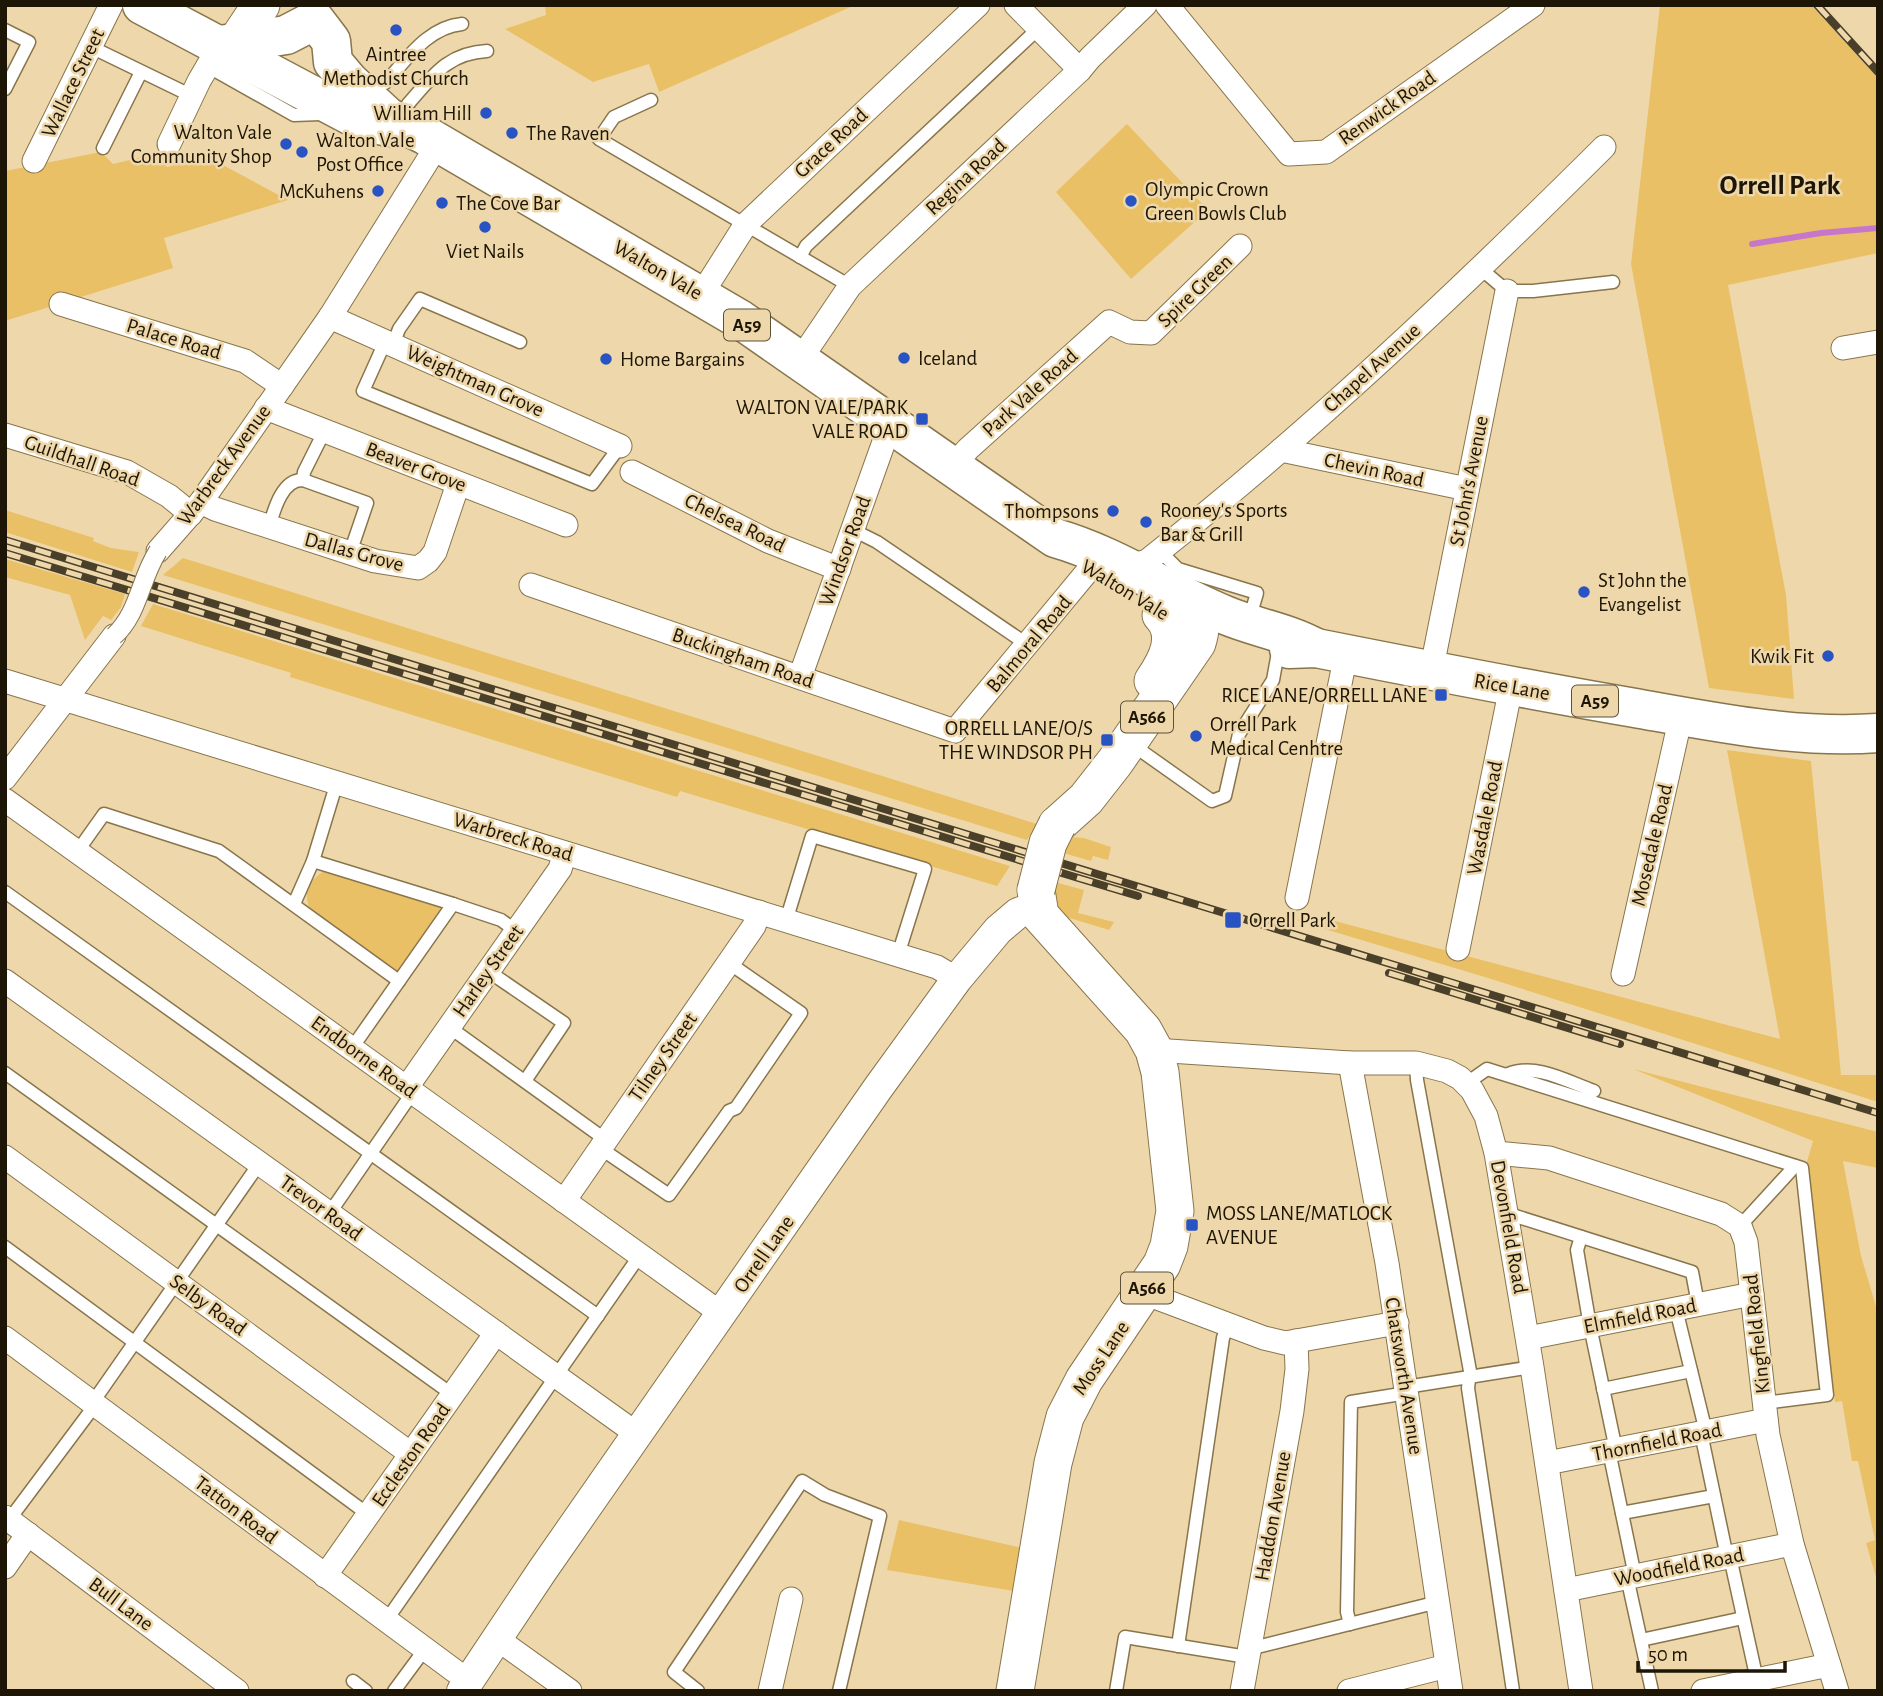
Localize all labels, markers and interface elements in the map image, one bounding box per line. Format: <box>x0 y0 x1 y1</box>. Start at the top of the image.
marker: Aintree Methodist Church <box>388 22 404 38</box>
street label: Wallace Street <box>38 25 108 141</box>
place label: Aintree Methodist Church <box>323 44 469 89</box>
street label: Renwick Road <box>1335 67 1439 149</box>
place label: William Hill <box>373 103 472 124</box>
street label: Grace Road <box>790 104 872 182</box>
marker: William Hill <box>478 105 494 121</box>
place label: Walton Vale Community Shop <box>131 122 272 167</box>
place label: The Raven <box>526 123 610 144</box>
marker: The Raven <box>504 125 520 141</box>
place label: Walton Vale Post Office <box>316 130 415 175</box>
street label: Regina Road <box>922 135 1010 219</box>
marker: Walton Vale Community Shop <box>278 136 294 152</box>
marker: Walton Vale Post Office <box>294 144 310 160</box>
district label: Orrell Park <box>1720 172 1841 200</box>
place label: Olympic Crown Green Bowls Club <box>1145 179 1287 224</box>
place label: McKuhens <box>279 181 364 202</box>
marker: McKuhens <box>370 183 386 199</box>
place label: The Cove Bar <box>456 193 560 214</box>
marker: Olympic Crown Green Bowls Club <box>1123 193 1139 209</box>
marker: The Cove Bar <box>434 195 450 211</box>
marker: Viet Nails <box>477 219 493 235</box>
street label: Walton Vale <box>610 236 706 304</box>
place label: Viet Nails <box>446 241 524 262</box>
street label: Spire Green <box>1154 251 1236 331</box>
road number: A59 <box>724 310 770 340</box>
street label: Palace Road <box>124 315 224 363</box>
street label: Chapel Avenue <box>1320 319 1424 417</box>
street label: Weightman Grove <box>403 341 547 421</box>
street label: Park Vale Road <box>978 345 1082 441</box>
place label: Iceland <box>918 348 977 369</box>
place label: Home Bargains <box>620 349 745 370</box>
marker: Iceland <box>896 350 912 366</box>
marker: Home Bargains <box>598 351 614 367</box>
place label: WALTON VALE/PARK VALE ROAD <box>736 397 908 442</box>
street label: Warbreck Avenue <box>173 401 275 529</box>
marker: WALTON VALE/PARK VALE ROAD <box>914 411 930 427</box>
street label: St John's Avenue <box>1446 414 1492 548</box>
street label: Guildhall Road <box>22 431 142 491</box>
street label: Beaver Grove <box>363 438 469 496</box>
street label: Chevin Road <box>1322 449 1426 491</box>
street label: Chelsea Road <box>681 490 789 556</box>
street label: Windsor Road <box>815 493 875 609</box>
place label: Rooney's Sports Bar & Grill <box>1160 500 1287 545</box>
place label: Thompsons <box>1004 501 1099 522</box>
marker: Thompsons <box>1105 503 1121 519</box>
marker: Rooney's Sports Bar & Grill <box>1138 514 1154 530</box>
street label: Dallas Grove <box>302 529 406 575</box>
street label: Walton Vale <box>1077 556 1173 624</box>
place label: St John the Evangelist <box>1598 570 1687 615</box>
marker: St John the Evangelist <box>1576 584 1592 600</box>
street label: Balmoral Road <box>982 591 1076 697</box>
street label: Buckingham Road <box>670 624 817 692</box>
place label: Kwik Fit <box>1750 646 1814 667</box>
marker: Kwik Fit <box>1820 648 1836 664</box>
street label: Rice Lane <box>1472 670 1552 704</box>
place label: RICE LANE/ORRELL LANE <box>1221 685 1427 706</box>
road number: A59 <box>1572 686 1618 716</box>
marker: RICE LANE/ORRELL LANE <box>1433 687 1449 703</box>
road number: A566 <box>1121 702 1173 732</box>
place label: Orrell Park Medical Cenhtre <box>1210 714 1343 759</box>
place label: ORRELL LANE/O/S THE WINDSOR PH <box>939 718 1093 763</box>
marker: Orrell Park Medical Cenhtre <box>1188 728 1204 744</box>
marker: ORRELL LANE/O/S THE WINDSOR PH <box>1099 732 1115 748</box>
street label: Wasdale Road <box>1464 759 1506 877</box>
street label: Mosedale Road <box>1628 782 1676 908</box>
street label: Warbreck Road <box>451 809 575 865</box>
marker: Orrell Park <box>1223 910 1243 930</box>
place label: Orrell Park <box>1249 910 1336 931</box>
street label: Harley Street <box>449 921 527 1021</box>
street label: Tilney Street <box>625 1009 701 1105</box>
street label: Endborne Road <box>307 1012 421 1102</box>
street label: Devonfield Road <box>1487 1159 1531 1296</box>
street label: Trevor Road <box>276 1171 366 1245</box>
place label: MOSS LANE/MATLOCK AVENUE <box>1206 1203 1393 1248</box>
street label: Orrell Lane <box>730 1211 798 1297</box>
marker: MOSS LANE/MATLOCK AVENUE <box>1184 1217 1200 1233</box>
street label: Selby Road <box>166 1270 250 1340</box>
road number: A566 <box>1121 1272 1173 1304</box>
street label: Kingfield Road <box>1740 1273 1774 1395</box>
street label: Elmfield Road <box>1582 1295 1698 1337</box>
street label: Chatsworth Avenue <box>1381 1296 1427 1456</box>
street label: Moss Lane <box>1069 1317 1133 1399</box>
street label: Eccleston Road <box>368 1399 454 1511</box>
street label: Thornfield Road <box>1591 1419 1723 1465</box>
street label: Haddon Avenue <box>1251 1450 1295 1582</box>
street label: Tatton Road <box>191 1472 281 1548</box>
street label: Woodfield Road <box>1612 1544 1746 1590</box>
street label: Bull Lane <box>85 1573 157 1635</box>
scale bar <box>1638 1630 1785 1674</box>
text: 50 m <box>1648 1644 1688 1665</box>

